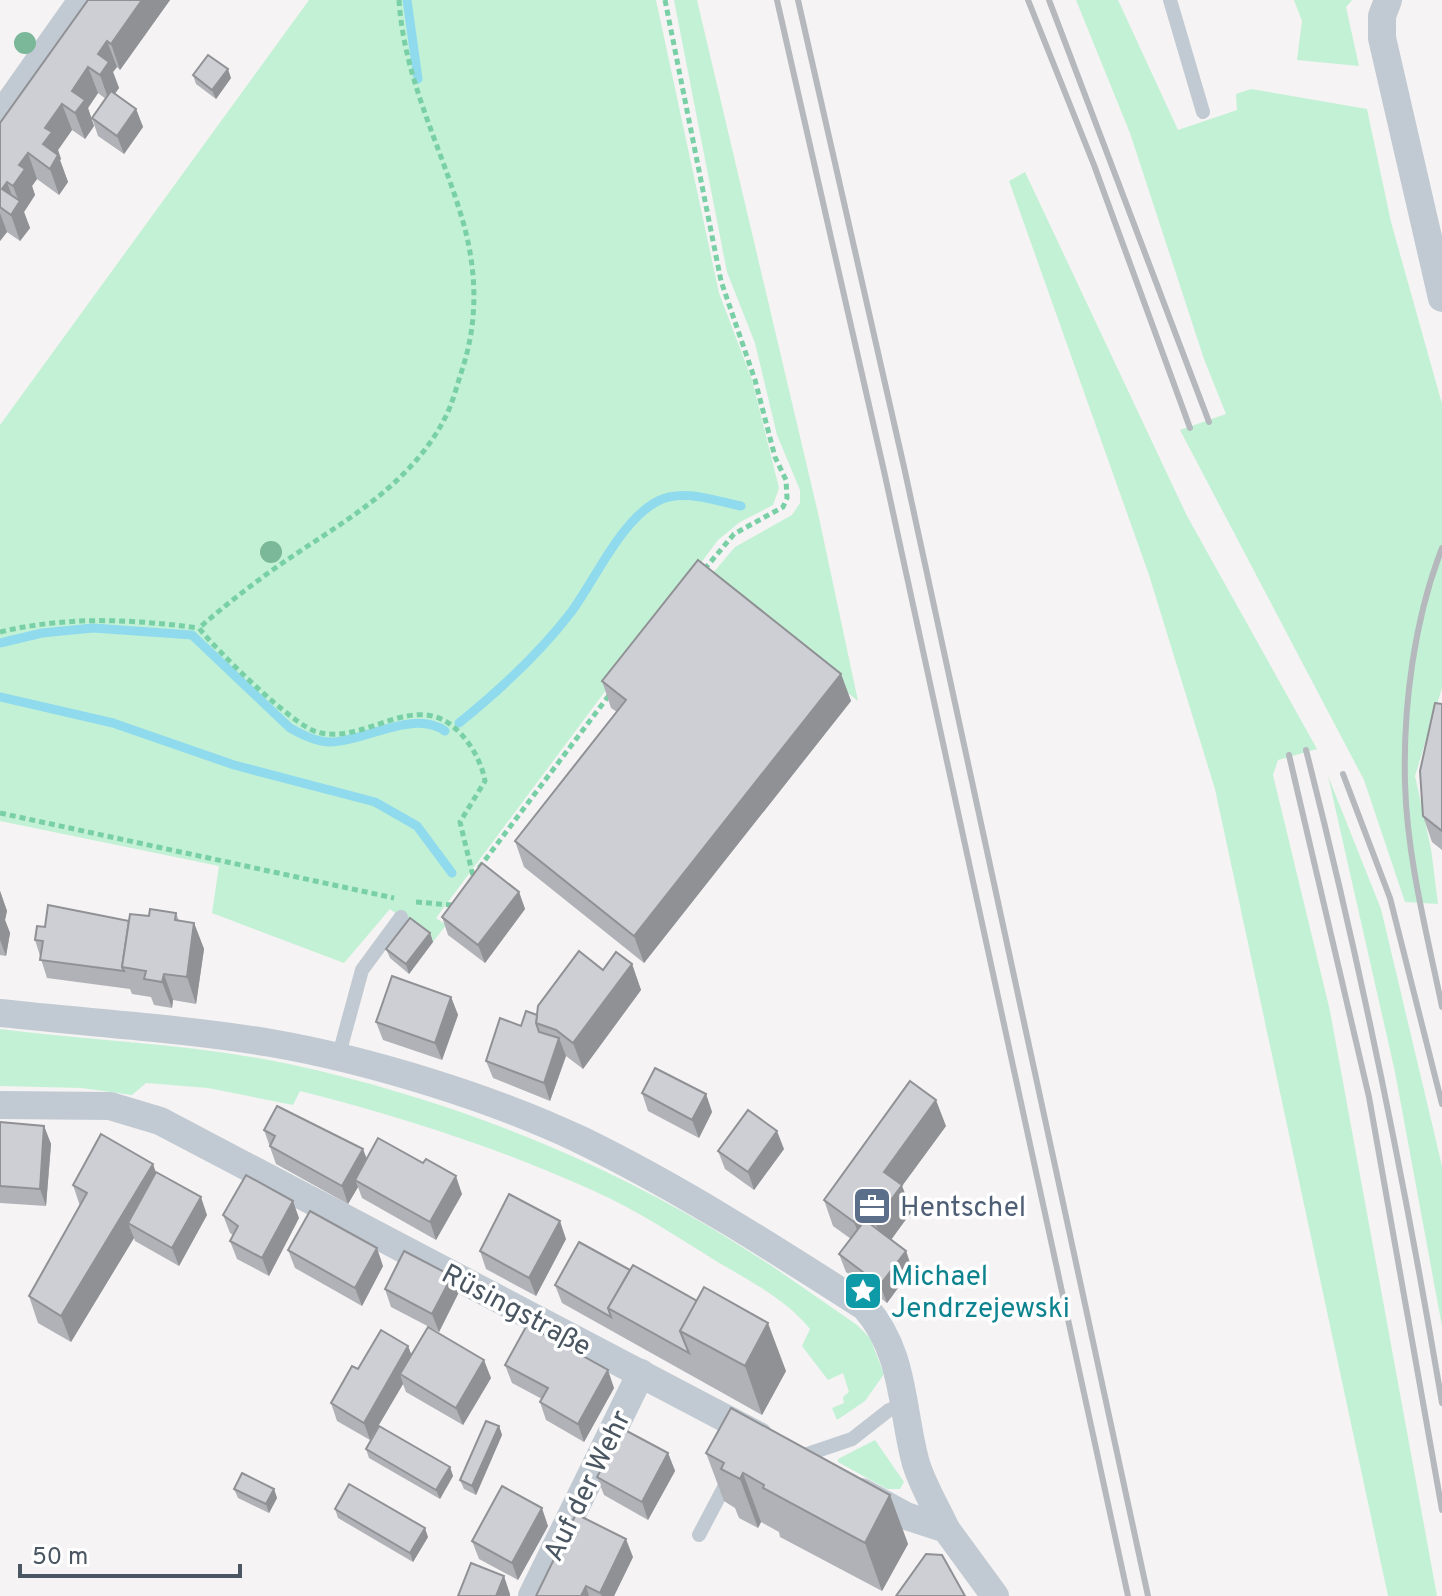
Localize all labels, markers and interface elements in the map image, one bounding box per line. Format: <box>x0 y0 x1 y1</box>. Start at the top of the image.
office icon: Hentschel <box>851 1185 893 1227</box>
place label: Hentschel <box>900 1191 1026 1227</box>
street label: Rüsingstraße <box>435 1257 597 1366</box>
place label: Michael Jendrzejewski <box>891 1260 1070 1328</box>
place icon: Michael Jendrzejewski <box>842 1270 884 1312</box>
street label: Auf der Wehr <box>537 1405 641 1568</box>
scale bar <box>20 1528 240 1578</box>
text: 50 m <box>32 1543 88 1573</box>

